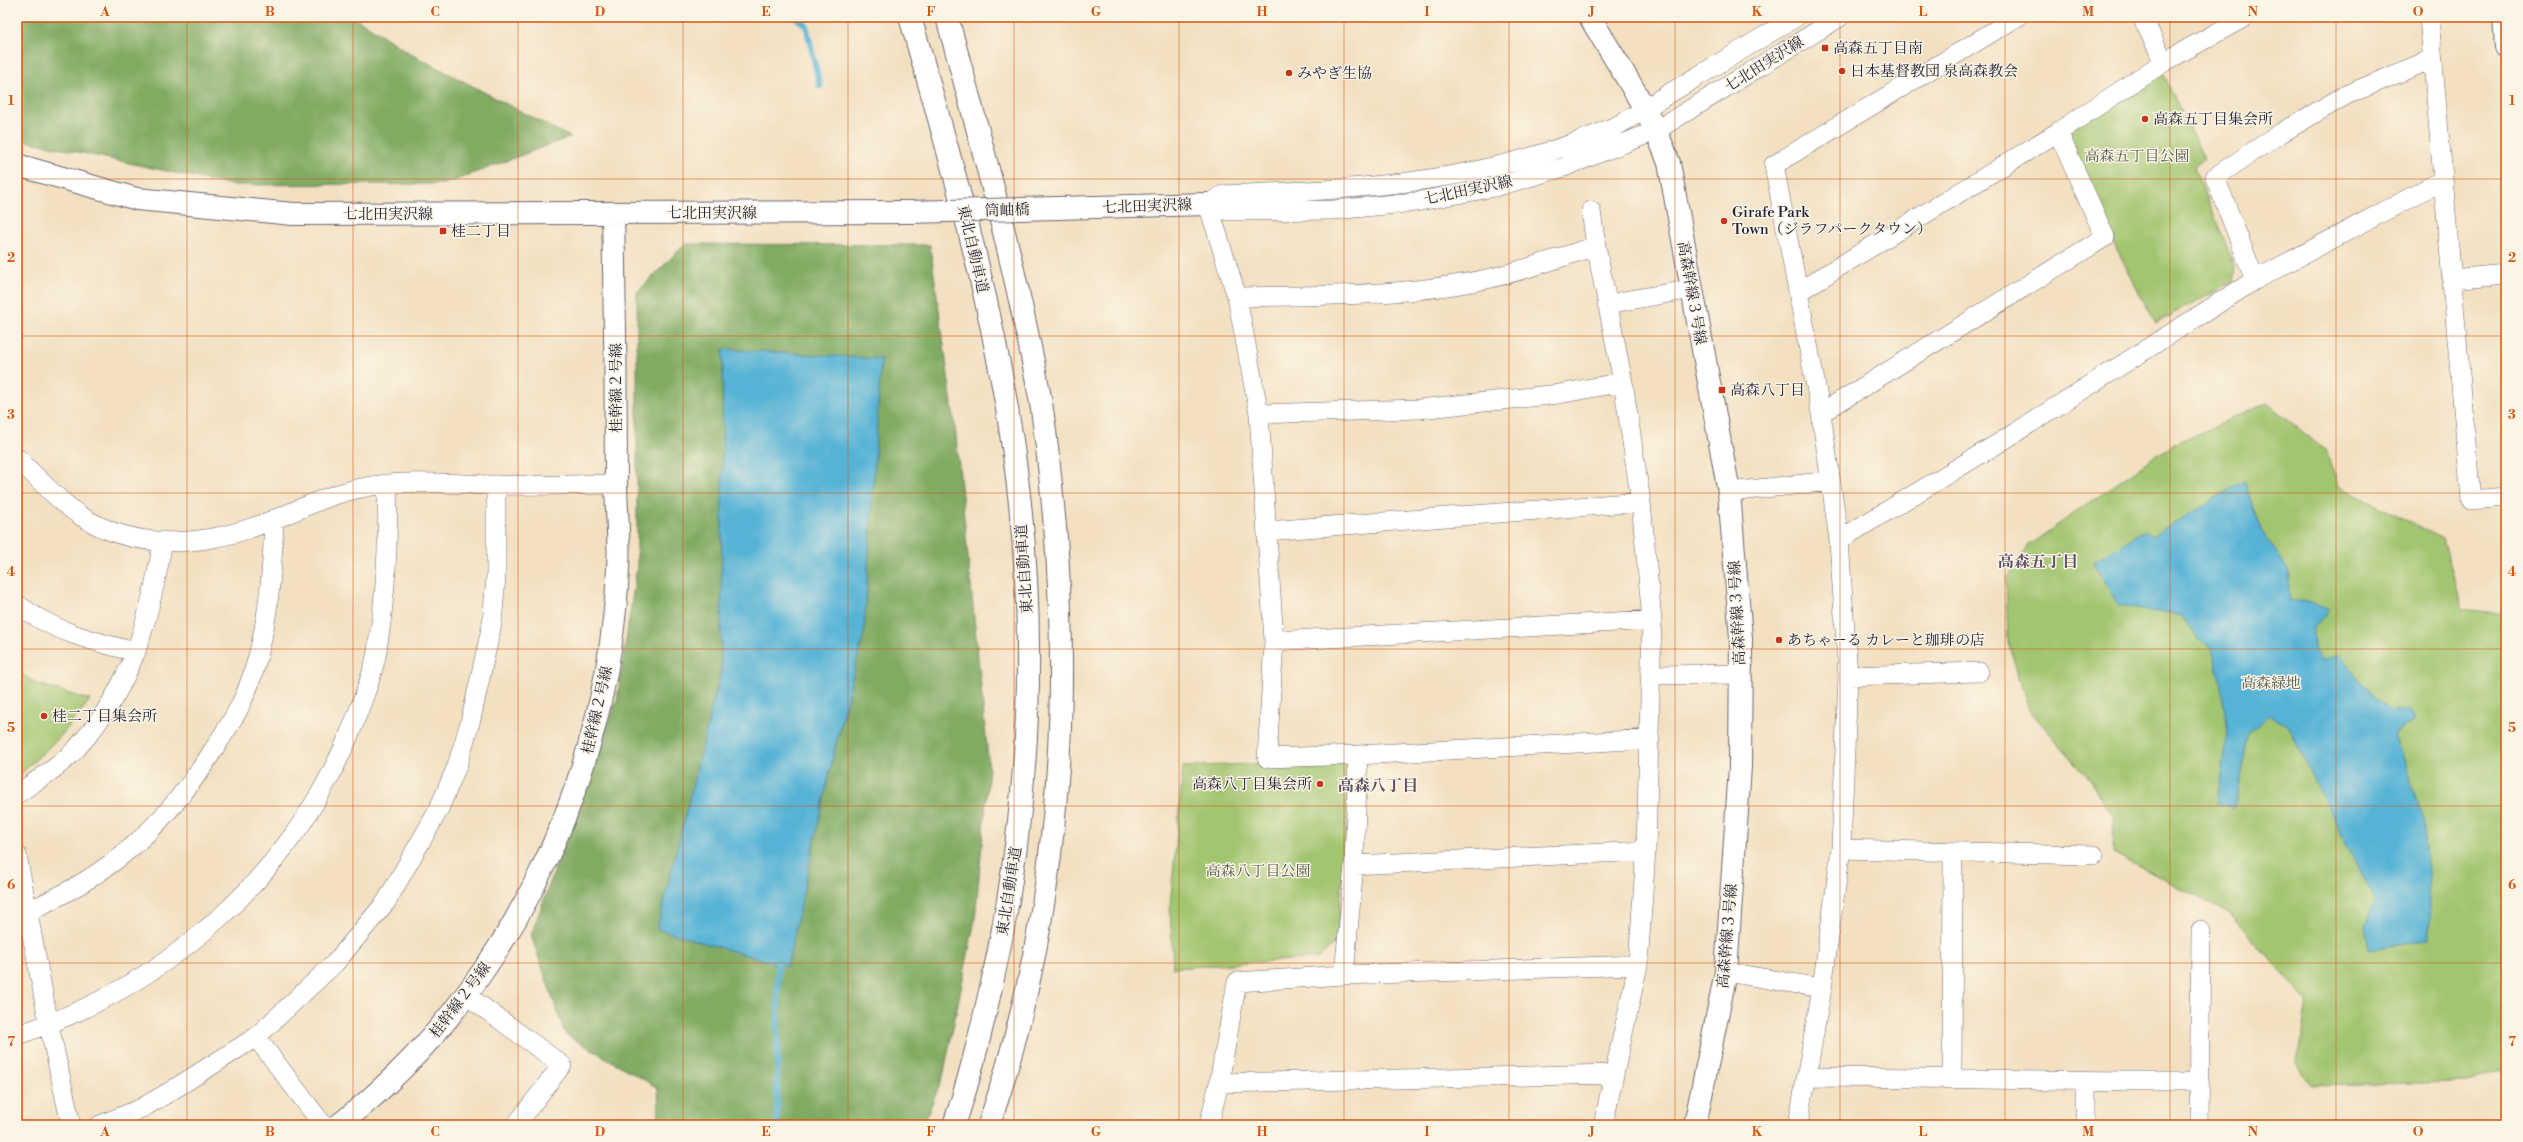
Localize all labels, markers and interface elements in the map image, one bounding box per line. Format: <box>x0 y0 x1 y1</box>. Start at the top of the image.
text: A <box>99 4 110 20</box>
text: B <box>265 4 275 20</box>
text: C <box>430 4 440 20</box>
text: D <box>595 4 605 20</box>
text: E <box>761 4 771 20</box>
text: F <box>926 4 936 20</box>
text: G <box>1091 4 1102 20</box>
text: H <box>1257 4 1268 20</box>
text: I <box>1424 4 1430 20</box>
text: J <box>1587 4 1595 20</box>
text: K <box>1752 4 1763 20</box>
text: L <box>1919 4 1928 20</box>
text: M <box>2082 4 2094 20</box>
text: N <box>2248 4 2259 20</box>
text: O <box>2413 4 2424 20</box>
street label: 七北田実沢線 <box>1721 33 1807 96</box>
place label: 高森五丁目南 <box>1833 39 1923 58</box>
marker: 高森五丁目南 <box>1820 43 1830 53</box>
place label: 日本基督教団 泉高森教会 <box>1850 62 2018 81</box>
place label: みやぎ生協 <box>1297 64 1372 83</box>
marker: 日本基督教団 泉高森教会 <box>1837 66 1847 76</box>
marker: みやぎ生協 <box>1284 68 1294 78</box>
text: 1 <box>8 93 15 109</box>
text: 1 <box>2509 93 2516 109</box>
place label: 高森五丁目集会所 <box>2153 110 2273 129</box>
marker: 高森五丁目集会所 <box>2140 114 2150 124</box>
park label: 高森五丁目公園 <box>2084 147 2190 166</box>
street label: 七北田実沢線 <box>1422 172 1514 209</box>
street label: 七北田実沢線 <box>1102 195 1192 218</box>
street label: 筒岫橋 <box>984 200 1030 221</box>
street label: 東北自動車道 <box>953 203 992 295</box>
place label: Girafe Park Town（ジラフパークタウン） <box>1732 203 1932 239</box>
street label: 七北田実沢線 <box>667 204 757 223</box>
street label: 七北田実沢線 <box>343 205 433 224</box>
marker: Girafe Park Town（ジラフパークタウン） <box>1719 216 1729 226</box>
place label: 桂二丁目 <box>451 222 511 241</box>
marker: 桂二丁目 <box>438 226 448 236</box>
street label: 高森幹線３号線 <box>1673 240 1710 346</box>
text: 2 <box>7 250 15 266</box>
text: 2 <box>2508 250 2516 266</box>
street label: 桂幹線２号線 <box>607 343 626 433</box>
place label: 高森八丁目 <box>1730 381 1805 400</box>
marker: 高森八丁目 <box>1717 385 1727 395</box>
text: 3 <box>7 407 15 423</box>
text: 3 <box>2508 407 2516 423</box>
street label: 東北自動車道 <box>1012 523 1037 615</box>
district label: 高森五丁目 <box>1998 552 2078 572</box>
street label: 高森幹線３号線 <box>1725 560 1750 666</box>
text: 4 <box>7 564 16 580</box>
text: 4 <box>2508 564 2517 580</box>
place label: あちゃーる カレーと珈琲の店 <box>1787 631 1985 650</box>
marker: あちゃーる カレーと珈琲の店 <box>1774 635 1784 645</box>
street label: 桂幹線２号線 <box>578 664 617 756</box>
park label: 高森緑地 <box>2241 674 2301 693</box>
place label: 桂二丁目集会所 <box>52 707 157 726</box>
marker: 桂二丁目集会所 <box>39 711 49 721</box>
text: 5 <box>7 720 15 736</box>
text: 5 <box>2508 720 2516 736</box>
place label: 高森八丁目集会所 <box>1192 775 1312 794</box>
district label: 高森八丁目 <box>1338 776 1418 796</box>
marker: 高森八丁目集会所 <box>1315 779 1325 789</box>
street label: 東北自動車道 <box>993 845 1026 937</box>
park label: 高森八丁目公園 <box>1205 862 1311 881</box>
text: 6 <box>7 877 15 893</box>
text: 6 <box>2508 877 2516 893</box>
street label: 高森幹線３号線 <box>1713 883 1742 989</box>
street label: 桂幹線２号線 <box>426 959 495 1042</box>
text: 7 <box>7 1034 15 1050</box>
text: 7 <box>2508 1034 2516 1050</box>
text: A <box>99 1124 110 1140</box>
text: B <box>265 1124 275 1140</box>
text: C <box>430 1124 440 1140</box>
text: D <box>595 1124 605 1140</box>
text: E <box>761 1124 771 1140</box>
text: F <box>926 1124 936 1140</box>
text: G <box>1091 1124 1102 1140</box>
text: H <box>1257 1124 1268 1140</box>
text: I <box>1424 1124 1430 1140</box>
text: J <box>1587 1124 1595 1140</box>
text: K <box>1752 1124 1763 1140</box>
text: L <box>1919 1124 1928 1140</box>
text: M <box>2082 1124 2094 1140</box>
text: N <box>2248 1124 2259 1140</box>
text: O <box>2413 1124 2424 1140</box>

